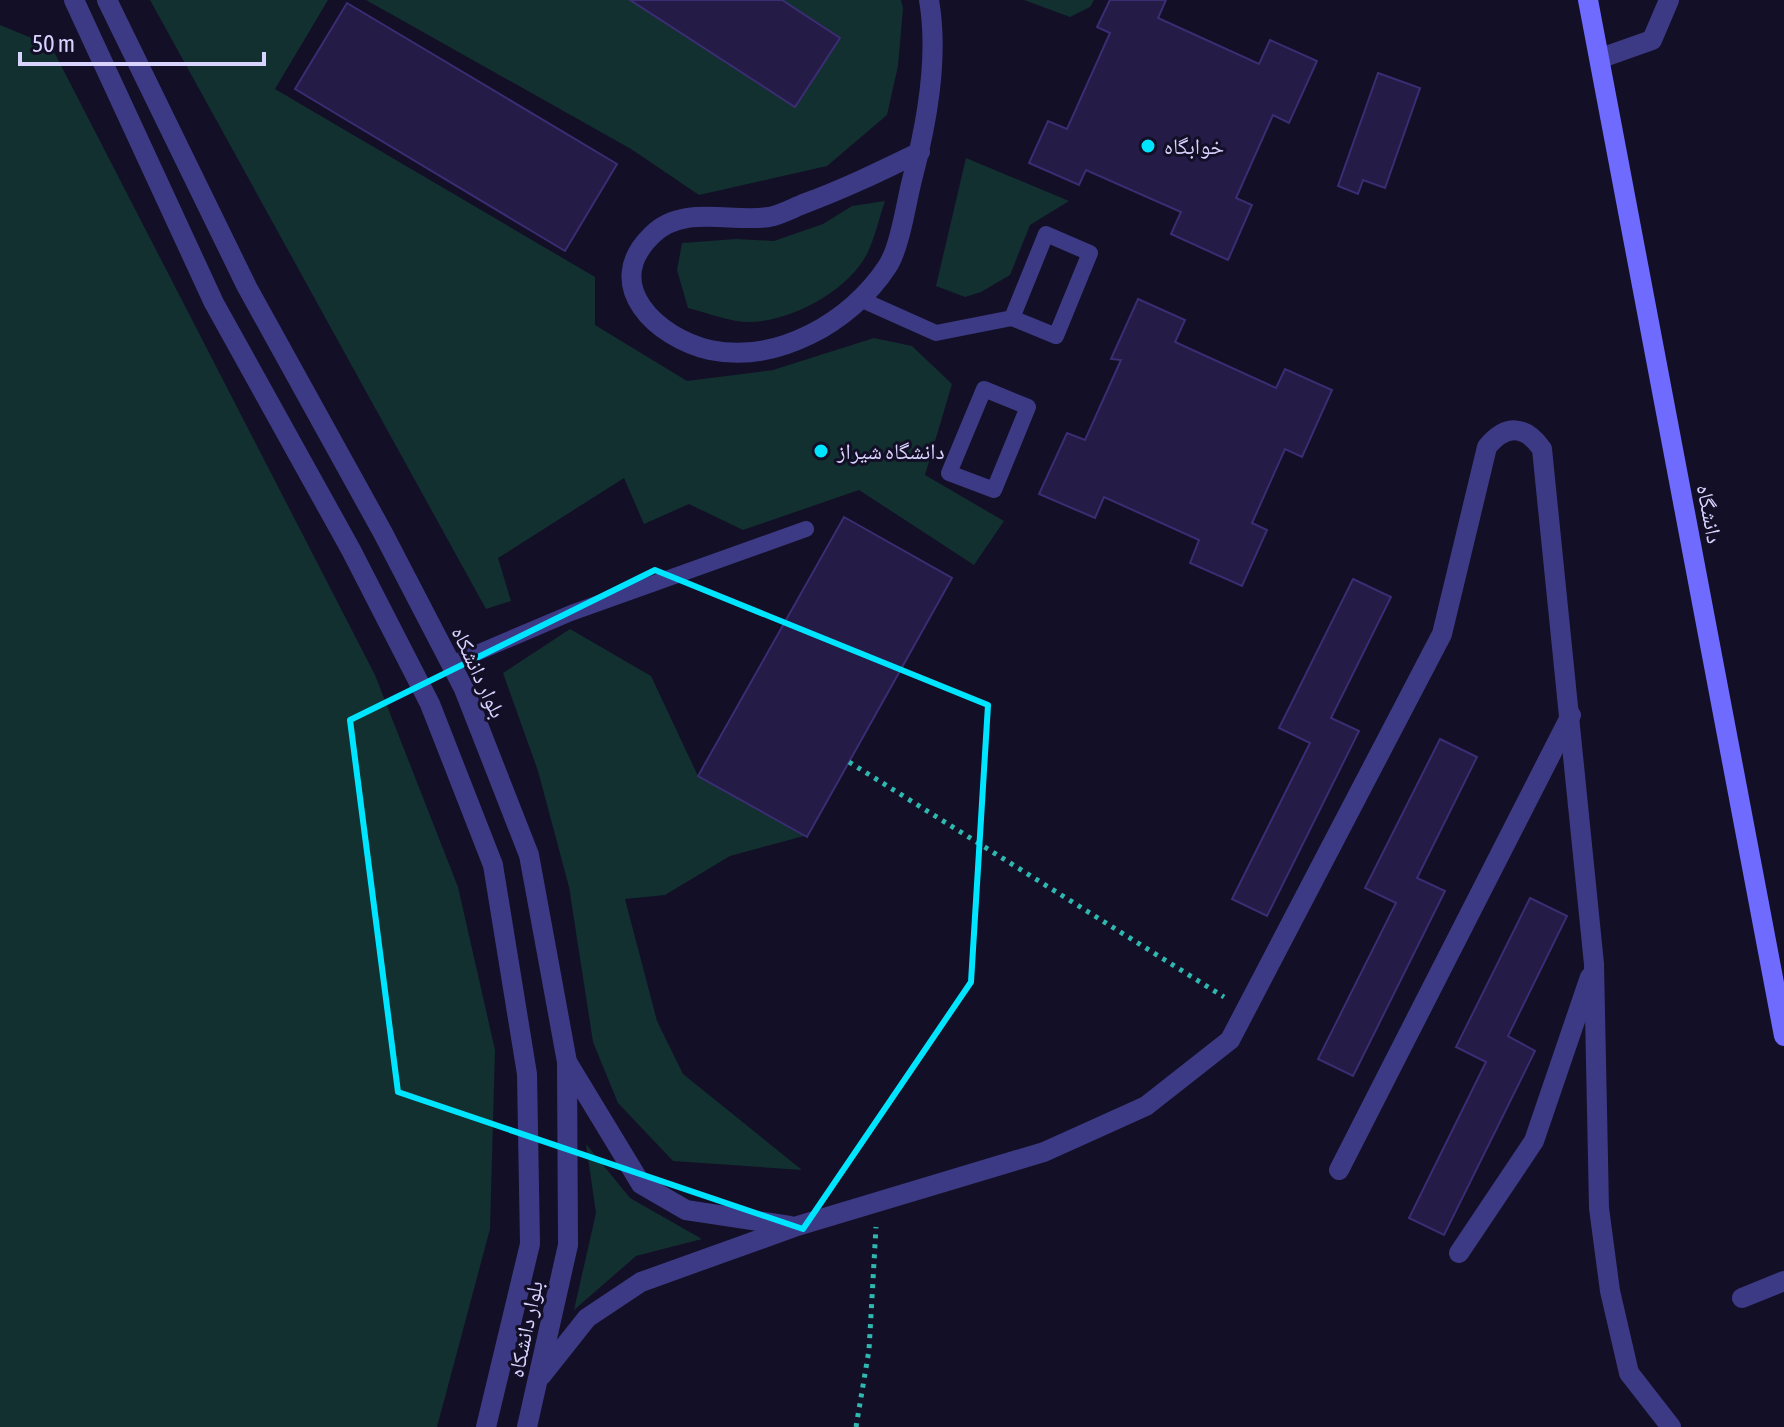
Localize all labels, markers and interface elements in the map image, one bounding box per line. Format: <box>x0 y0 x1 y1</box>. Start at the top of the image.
scale bar <box>20 16 264 66</box>
text: 50 m <box>32 30 75 57</box>
place label: خوابگاه <box>1164 133 1224 159</box>
marker: خوابگاه <box>1139 137 1157 155</box>
place label: دانشگاه شیراز <box>836 438 945 464</box>
marker: دانشگاه شیراز <box>812 442 830 460</box>
street label: دانشگاه <box>1692 482 1728 546</box>
street label: بلوار دانشکاه <box>446 622 512 722</box>
street label: بلوار دانشکاه <box>502 1278 548 1380</box>

